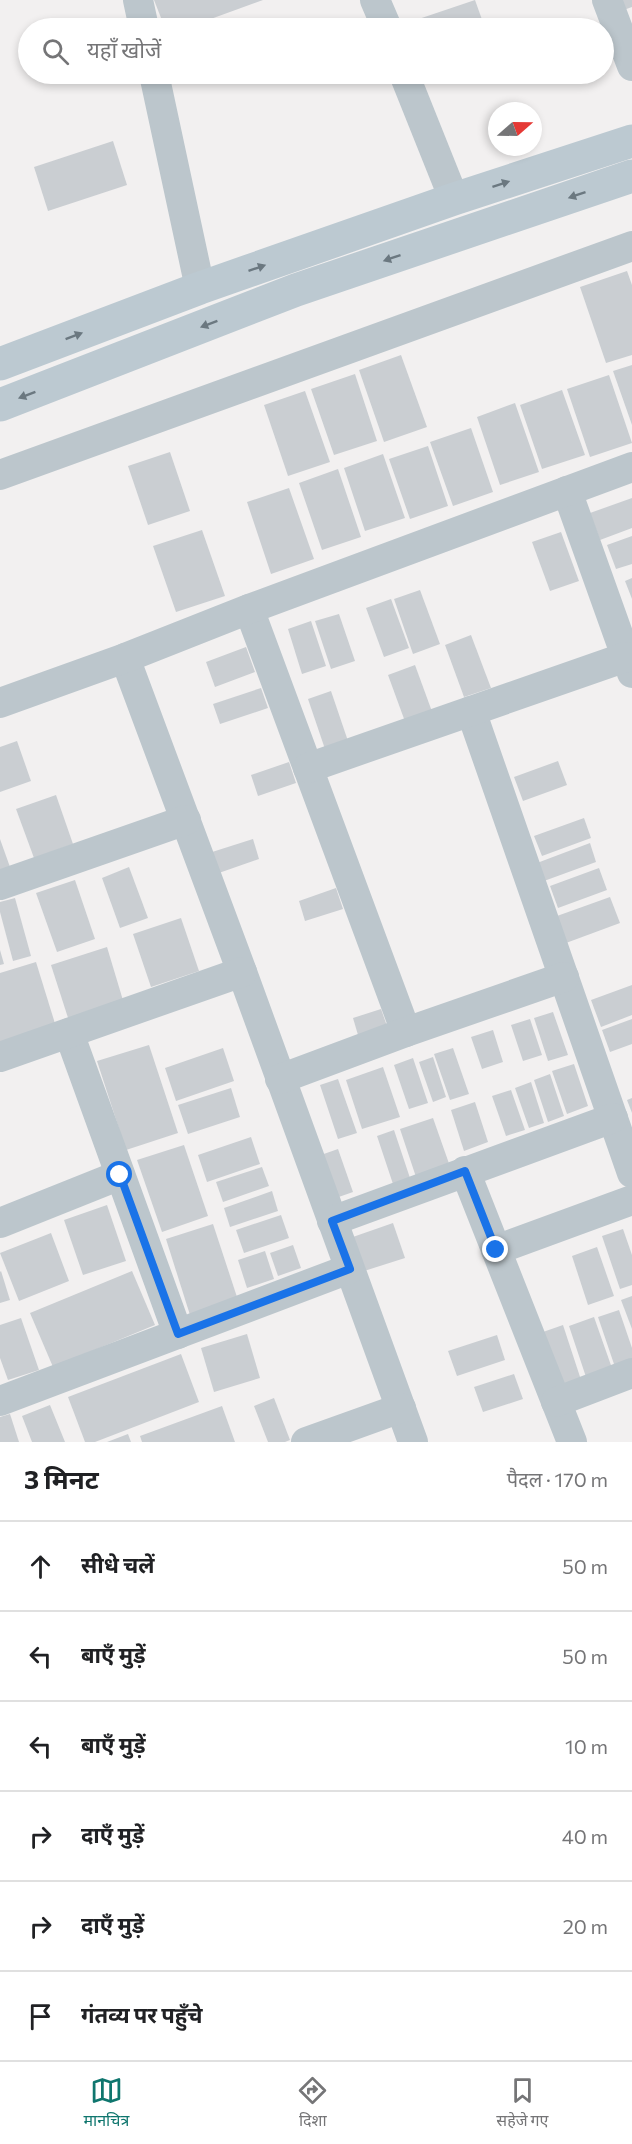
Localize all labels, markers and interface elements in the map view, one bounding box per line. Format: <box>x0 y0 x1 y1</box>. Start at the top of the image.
search box <box>18 18 614 84</box>
icon: search <box>39 35 72 68</box>
text: यहाँ खोजें <box>87 36 161 63</box>
north arrow <box>488 102 542 156</box>
one-way arrow <box>492 179 510 188</box>
one-way arrow <box>568 191 586 200</box>
one-way arrow <box>383 253 401 263</box>
one-way arrow <box>248 262 266 272</box>
one-way arrow <box>200 320 218 329</box>
one-way arrow <box>65 330 83 340</box>
one-way arrow <box>18 391 36 400</box>
route start <box>106 1161 132 1187</box>
route end <box>482 1236 508 1262</box>
text: 3 मिनट <box>24 1463 99 1494</box>
text: पैदल · 170 m <box>507 1467 608 1491</box>
icon: ahead <box>24 1550 57 1583</box>
text: सीधे चलें <box>81 1551 155 1578</box>
text: 50 m <box>562 1554 608 1578</box>
icon: left <box>24 1640 57 1673</box>
text: बाएँ मुड़ें <box>81 1641 146 1668</box>
text: 50 m <box>562 1644 608 1668</box>
icon: left <box>24 1730 57 1763</box>
text: बाएँ मुड़ें <box>81 1731 146 1758</box>
text: 10 m <box>565 1734 608 1758</box>
icon: right <box>24 1820 57 1853</box>
text: दाएँ मुड़ें <box>81 1821 144 1848</box>
text: 40 m <box>562 1824 608 1848</box>
icon: right <box>24 1910 57 1943</box>
text: दाएँ मुड़ें <box>81 1911 144 1938</box>
text: 20 m <box>563 1914 608 1938</box>
icon: arrive <box>24 2000 57 2033</box>
text: गंतव्य पर पहुँचे <box>81 2001 203 2028</box>
tab: मानचित्र <box>84 2074 129 2133</box>
tab: दिशा <box>296 2074 329 2133</box>
tab: सहेजे गए <box>496 2074 548 2133</box>

